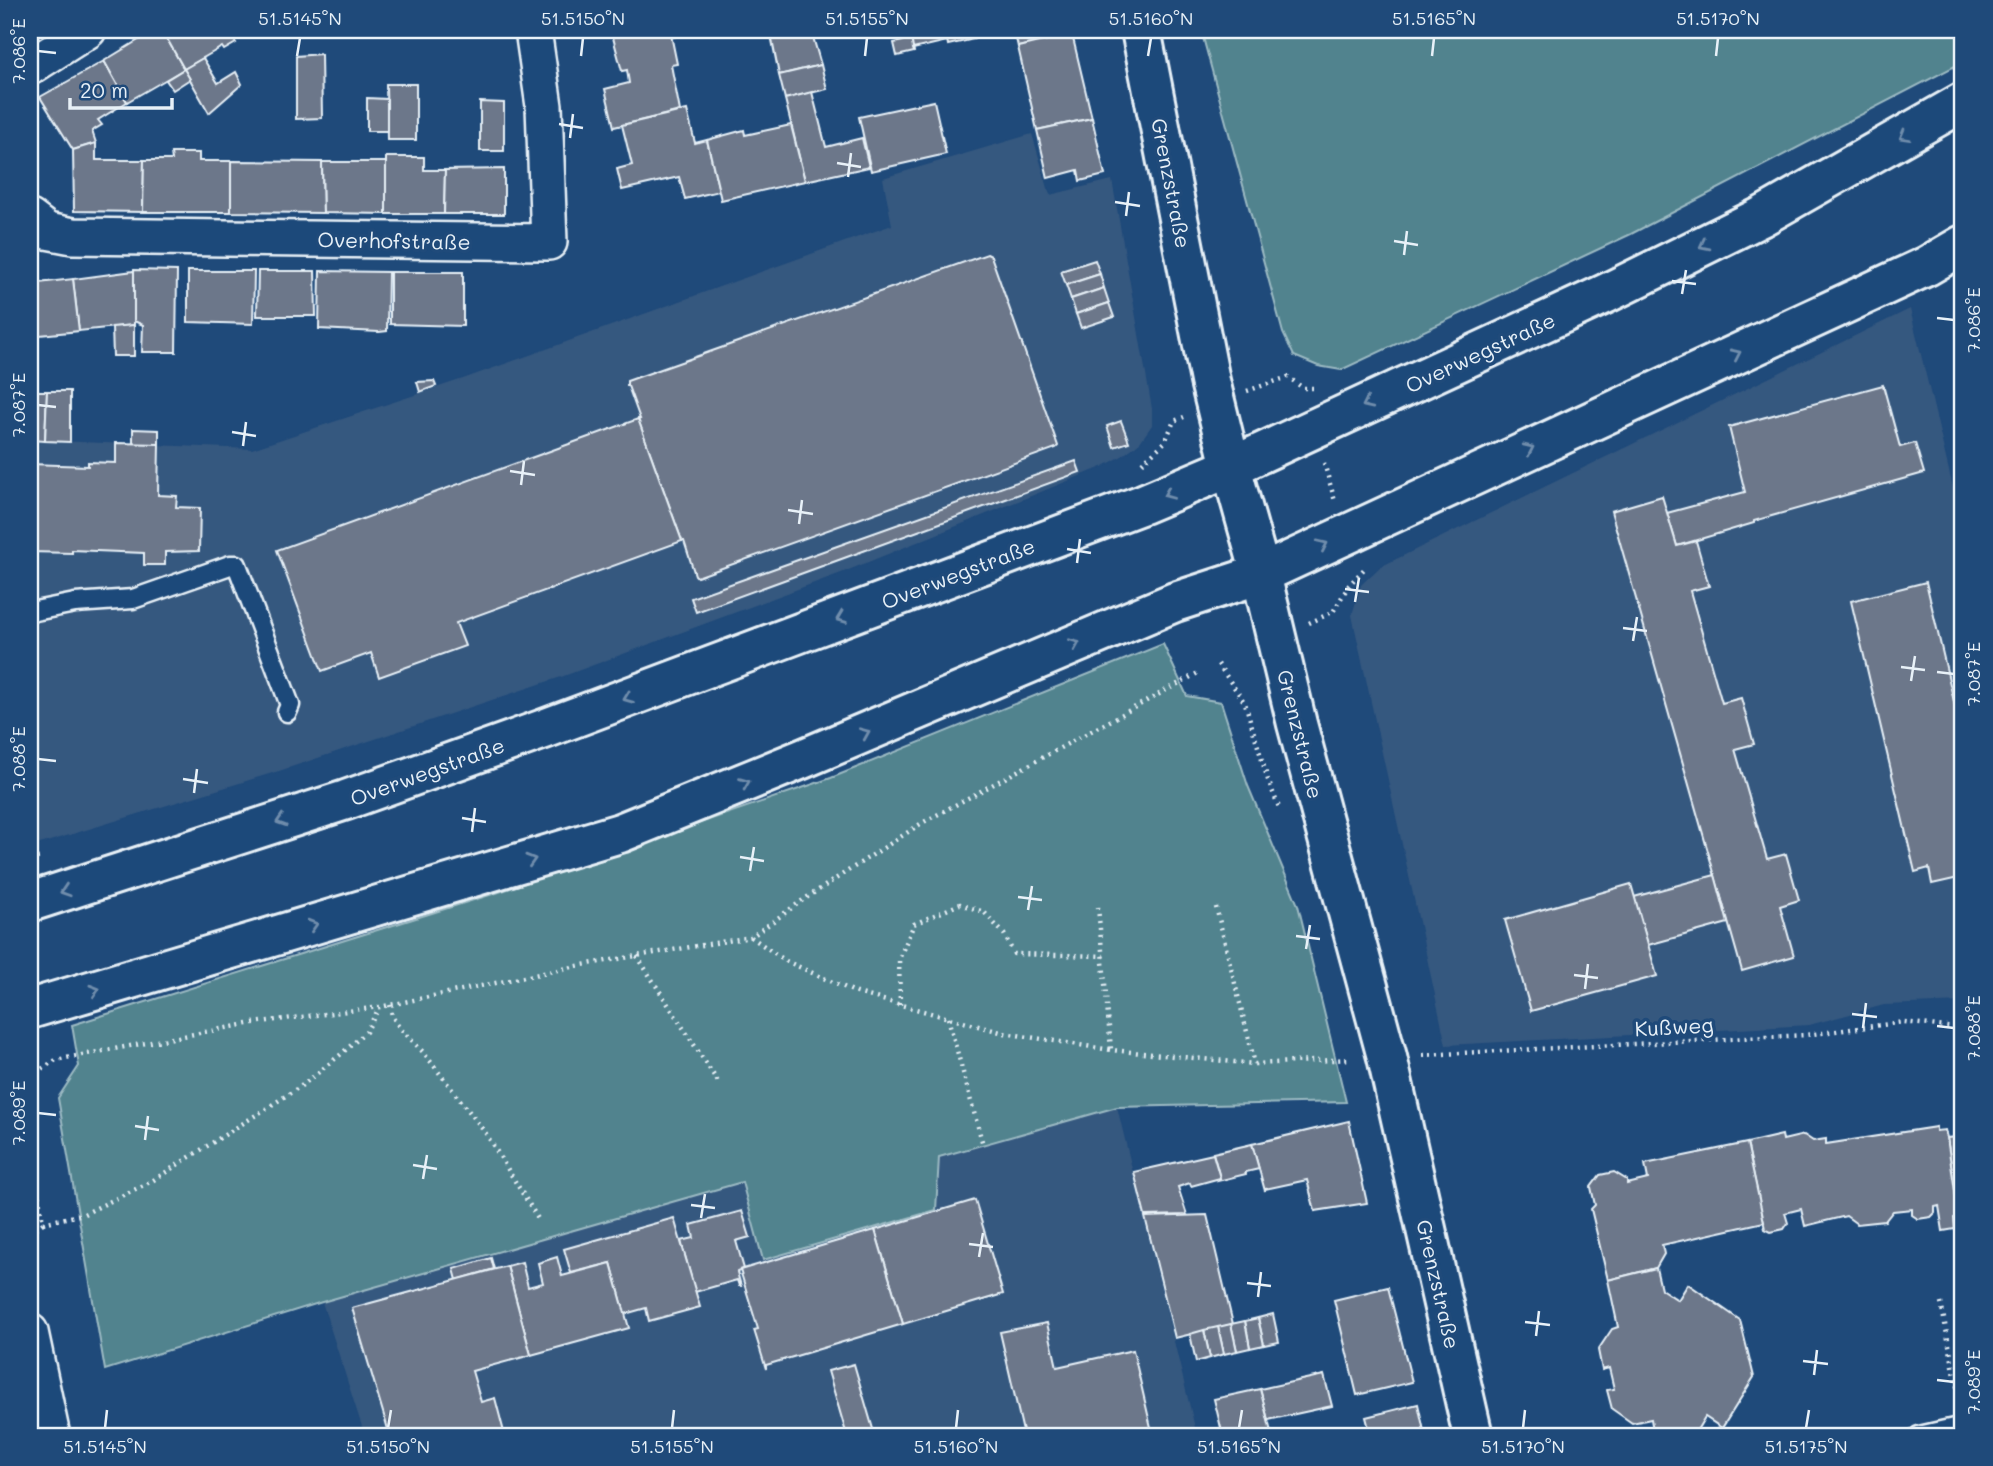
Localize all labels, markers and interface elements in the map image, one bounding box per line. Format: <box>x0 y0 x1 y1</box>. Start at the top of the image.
text: 51.5145°N <box>258 6 342 30</box>
text: 51.5150°N <box>541 6 625 30</box>
text: 51.5155°N <box>825 6 909 30</box>
text: 51.5160°N <box>1109 6 1193 30</box>
text: 51.5165°N <box>1392 6 1476 30</box>
text: 51.5170°N <box>1676 6 1760 30</box>
text: 7.086°E <box>6 18 30 84</box>
scale bar <box>70 66 172 110</box>
text: 20 m <box>80 76 128 103</box>
street label: Grenzstraße <box>1146 116 1198 250</box>
one-way arrow <box>1899 128 1911 141</box>
street label: Overhofstraße <box>317 225 471 255</box>
one-way arrow <box>1699 236 1711 250</box>
text: 7.086°E <box>1961 287 1985 353</box>
street label: Overwegstraße <box>1401 306 1559 398</box>
one-way arrow <box>1729 348 1741 362</box>
text: 7.087°E <box>6 373 30 437</box>
one-way arrow <box>1362 396 1374 410</box>
one-way arrow <box>1522 443 1535 457</box>
one-way arrow <box>1163 485 1175 499</box>
street label: Overwegstraße <box>877 531 1039 615</box>
one-way arrow <box>1316 539 1328 553</box>
one-way arrow <box>835 609 847 623</box>
one-way arrow <box>1068 639 1080 653</box>
text: 7.087°E <box>1961 642 1985 706</box>
street label: Grenzstraße <box>1272 667 1330 801</box>
one-way arrow <box>622 689 634 703</box>
text: 7.088°E <box>6 726 30 792</box>
one-way arrow <box>858 727 870 741</box>
street label: Overwegstraße <box>346 731 508 811</box>
one-way arrow <box>738 777 750 791</box>
one-way arrow <box>275 812 287 827</box>
one-way arrow <box>525 853 537 868</box>
one-way arrow <box>59 883 71 897</box>
one-way arrow <box>307 918 319 933</box>
one-way arrow <box>89 983 101 998</box>
text: 7.088°E <box>1961 995 1985 1061</box>
street label: Kußweg <box>1634 1010 1714 1042</box>
text: 7.089°E <box>6 1080 30 1146</box>
street label: Grenzstraße <box>1411 1217 1467 1351</box>
text: 7.089°E <box>1961 1349 1985 1415</box>
text: 51.5145°N <box>63 1434 147 1458</box>
text: 51.5150°N <box>346 1434 430 1458</box>
text: 51.5155°N <box>630 1434 714 1458</box>
text: 51.5160°N <box>914 1434 998 1458</box>
text: 51.5165°N <box>1197 1434 1281 1458</box>
text: 51.5170°N <box>1481 1434 1565 1458</box>
text: 51.5175°N <box>1764 1434 1848 1458</box>

